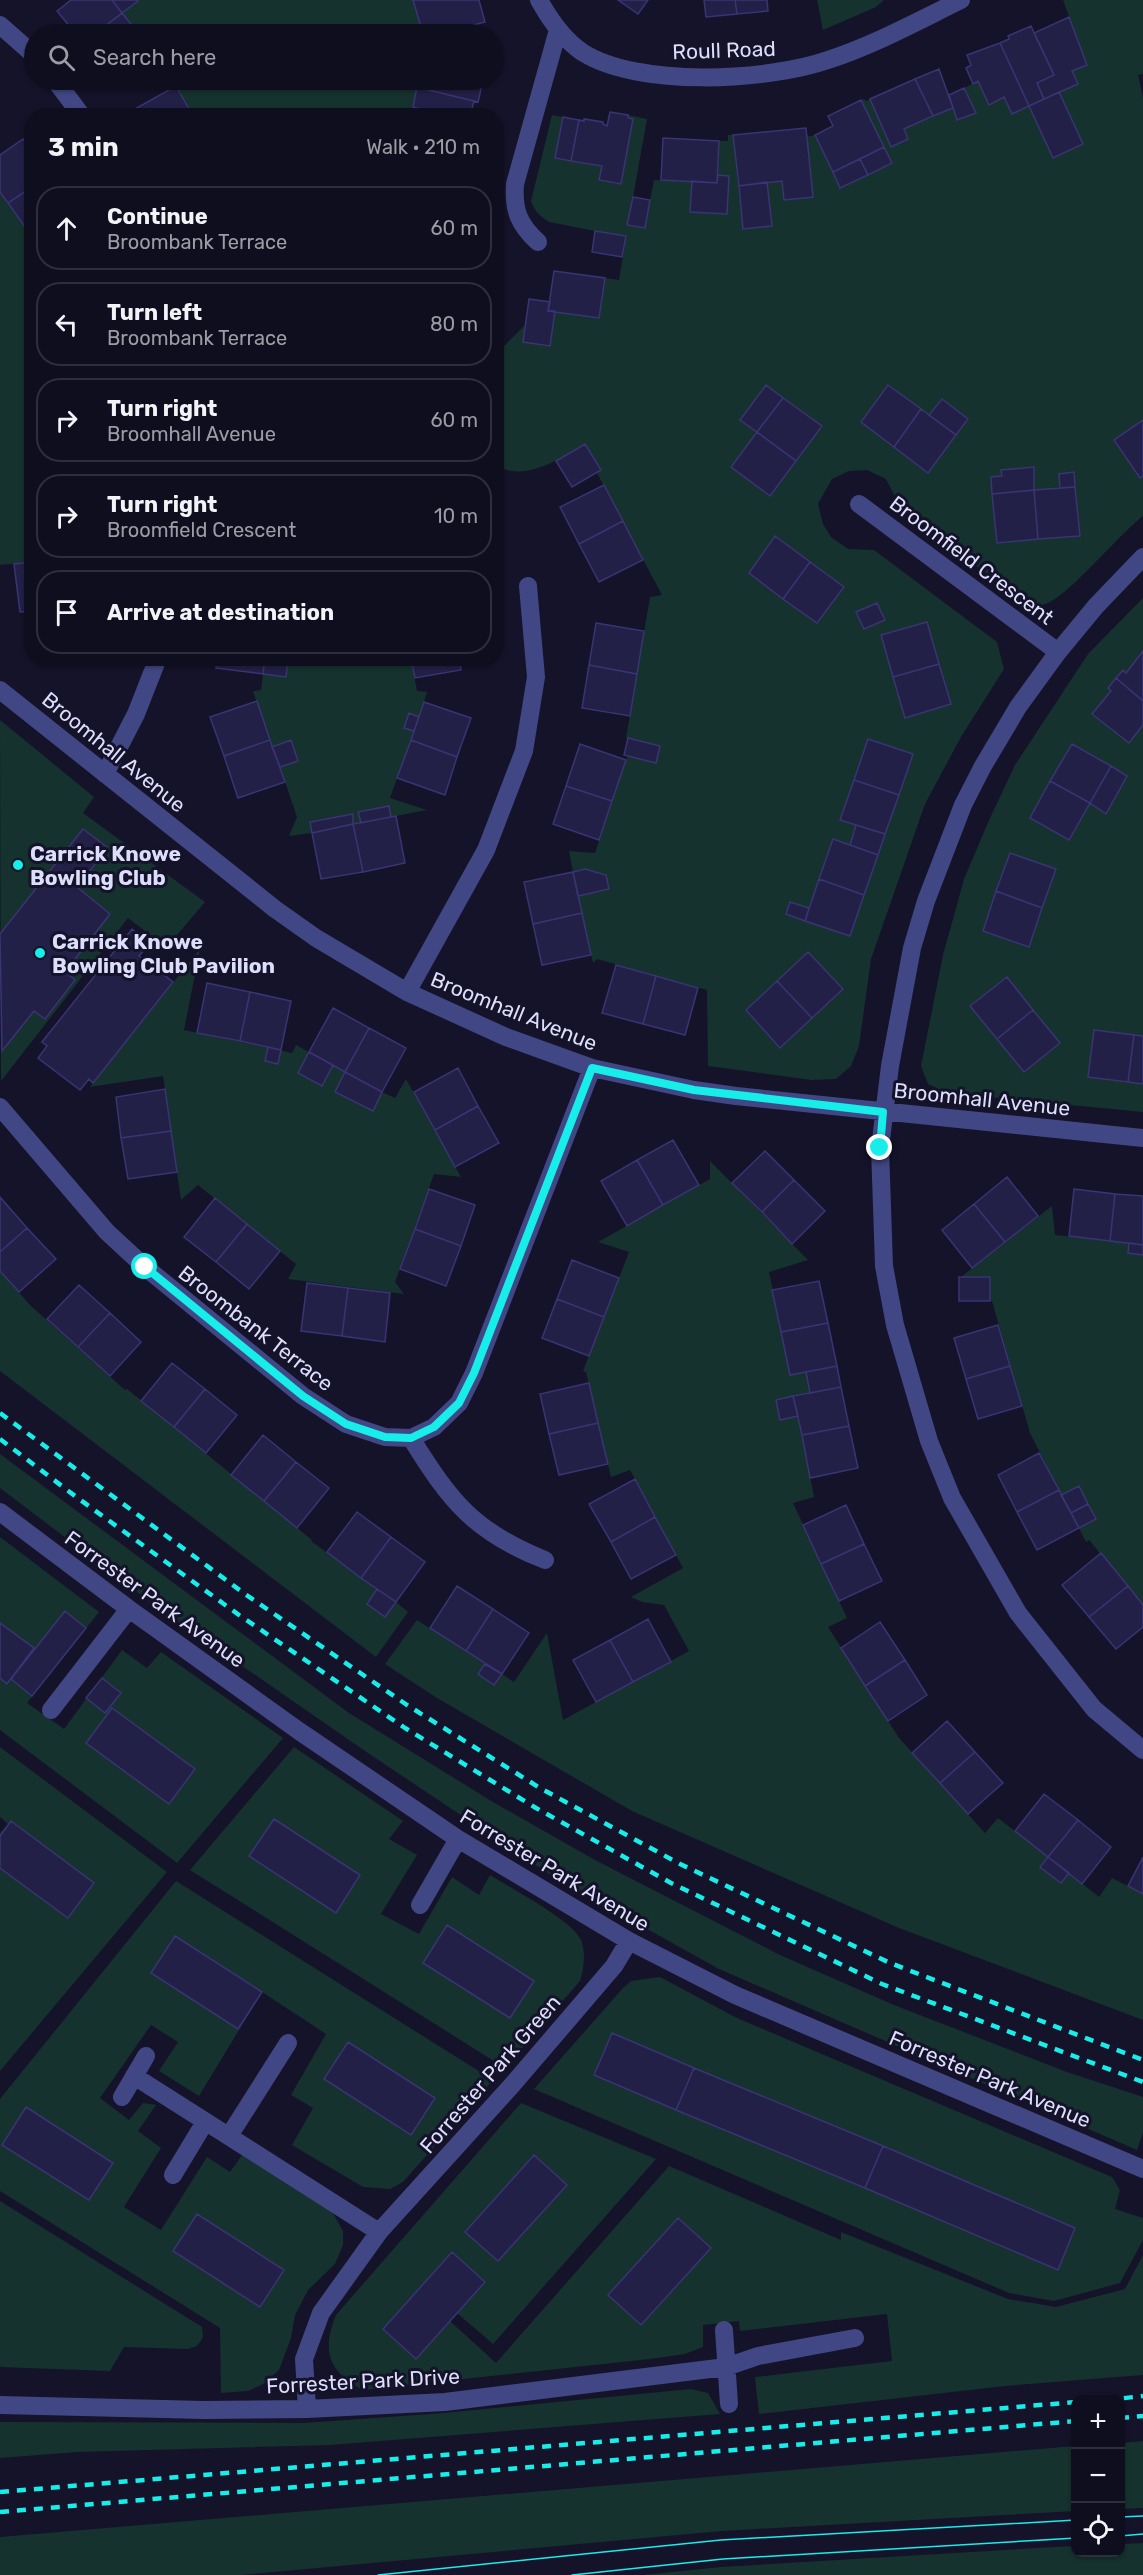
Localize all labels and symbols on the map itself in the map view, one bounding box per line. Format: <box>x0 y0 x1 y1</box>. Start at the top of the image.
street label: Roull Road <box>672 36 776 64</box>
street label: Broomfield Crescent <box>885 490 1059 630</box>
street label: Broomhall Avenue <box>37 686 191 818</box>
place label: Carrick Knowe Bowling Club <box>30 841 181 890</box>
marker: Carrick Knowe Bowling Club <box>11 858 25 872</box>
place label: Carrick Knowe Bowling Club Pavilion <box>52 929 275 978</box>
marker: Carrick Knowe Bowling Club Pavilion <box>33 946 47 960</box>
street label: Broomhall Avenue <box>427 966 601 1056</box>
street label: Broomhall Avenue <box>893 1077 1071 1121</box>
route end <box>866 1134 892 1160</box>
route start <box>131 1253 157 1279</box>
street label: Broombank Terrace <box>174 1260 338 1396</box>
street label: Forrester Park Avenue <box>60 1525 250 1673</box>
street label: Forrester Park Avenue <box>456 1804 654 1936</box>
street label: Forrester Park Green <box>414 1990 566 2158</box>
street label: Forrester Park Avenue <box>885 2025 1095 2133</box>
street label: Forrester Park Drive <box>265 2363 461 2399</box>

